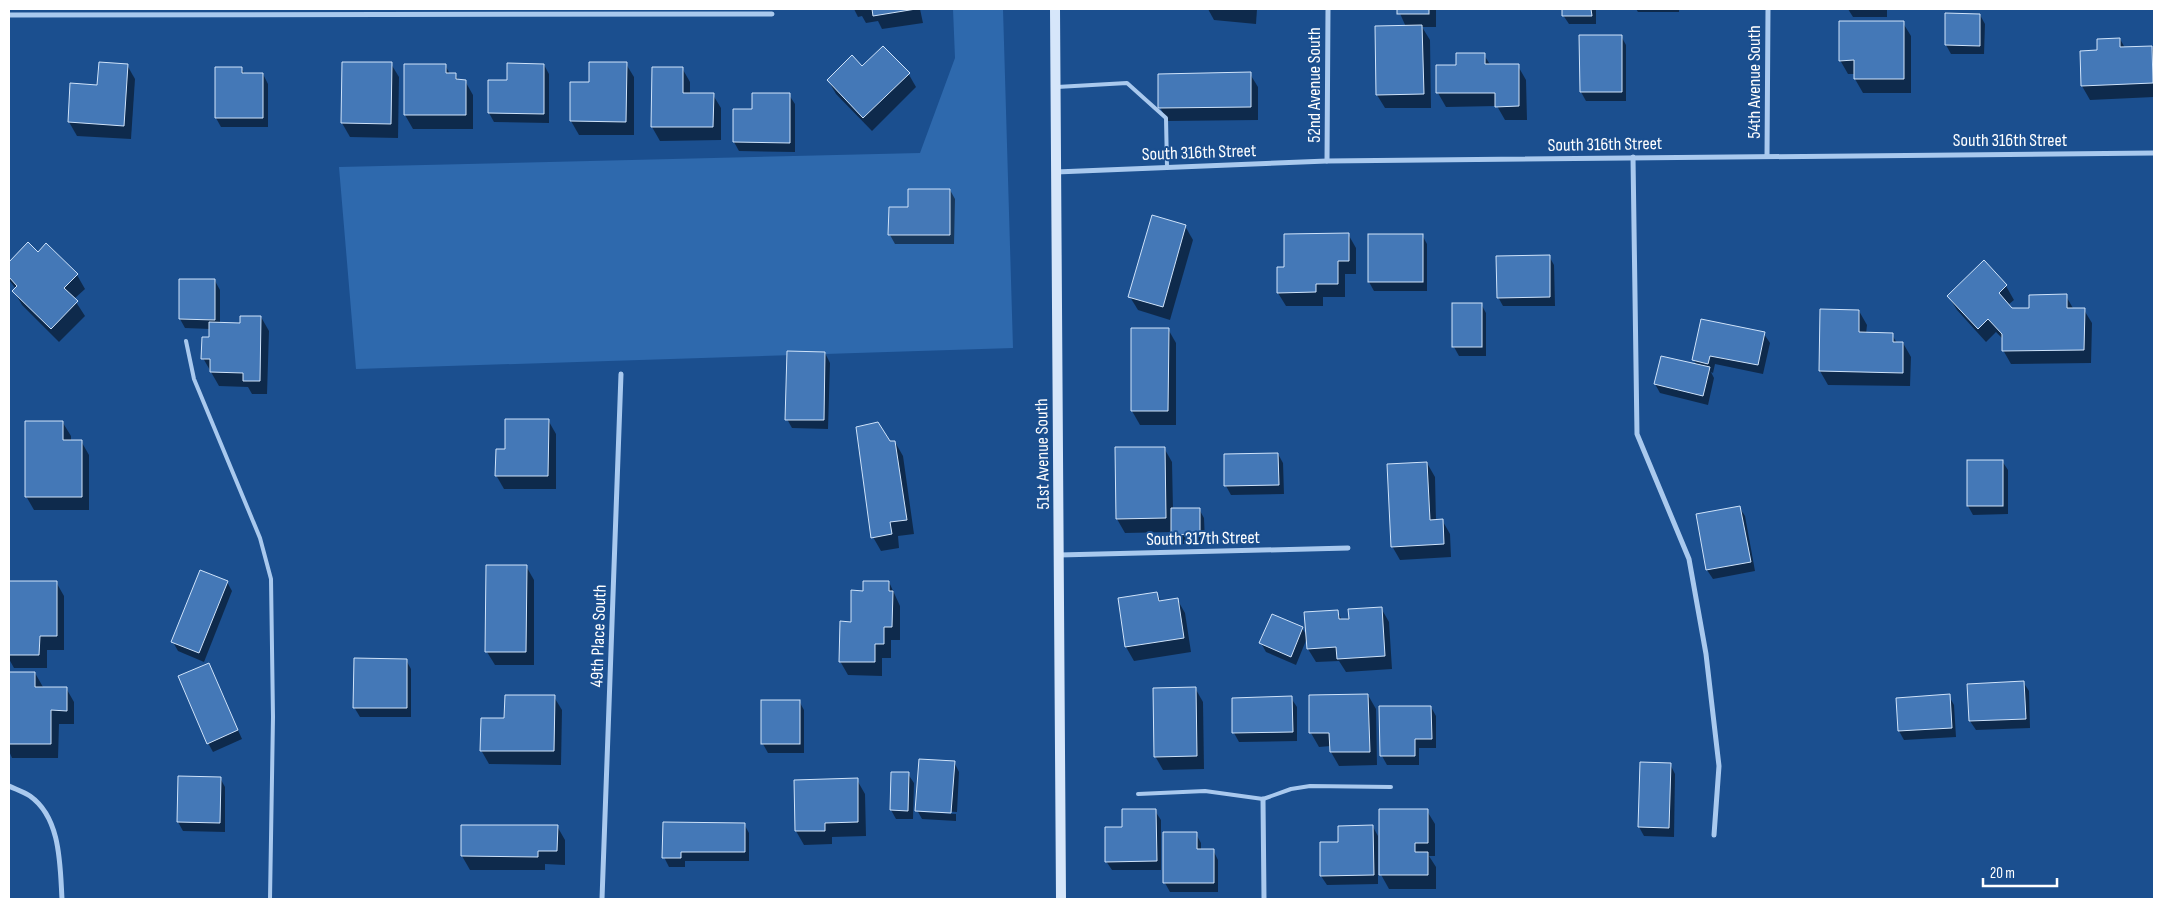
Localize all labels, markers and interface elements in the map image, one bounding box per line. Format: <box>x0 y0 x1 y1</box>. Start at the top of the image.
street label: 54th Avenue South <box>1744 25 1765 139</box>
street label: 52nd Avenue South <box>1304 27 1325 143</box>
street label: South 316th Street <box>1953 130 2068 151</box>
street label: South 316th Street <box>1548 133 1663 156</box>
street label: South 316th Street <box>1141 140 1257 165</box>
street label: 51st Avenue South <box>1031 398 1054 510</box>
street label: South 317th Street <box>1146 527 1261 550</box>
street label: 49th Place South <box>586 584 611 688</box>
scale bar <box>1983 856 2057 888</box>
text: 20 m <box>1990 864 2015 883</box>

